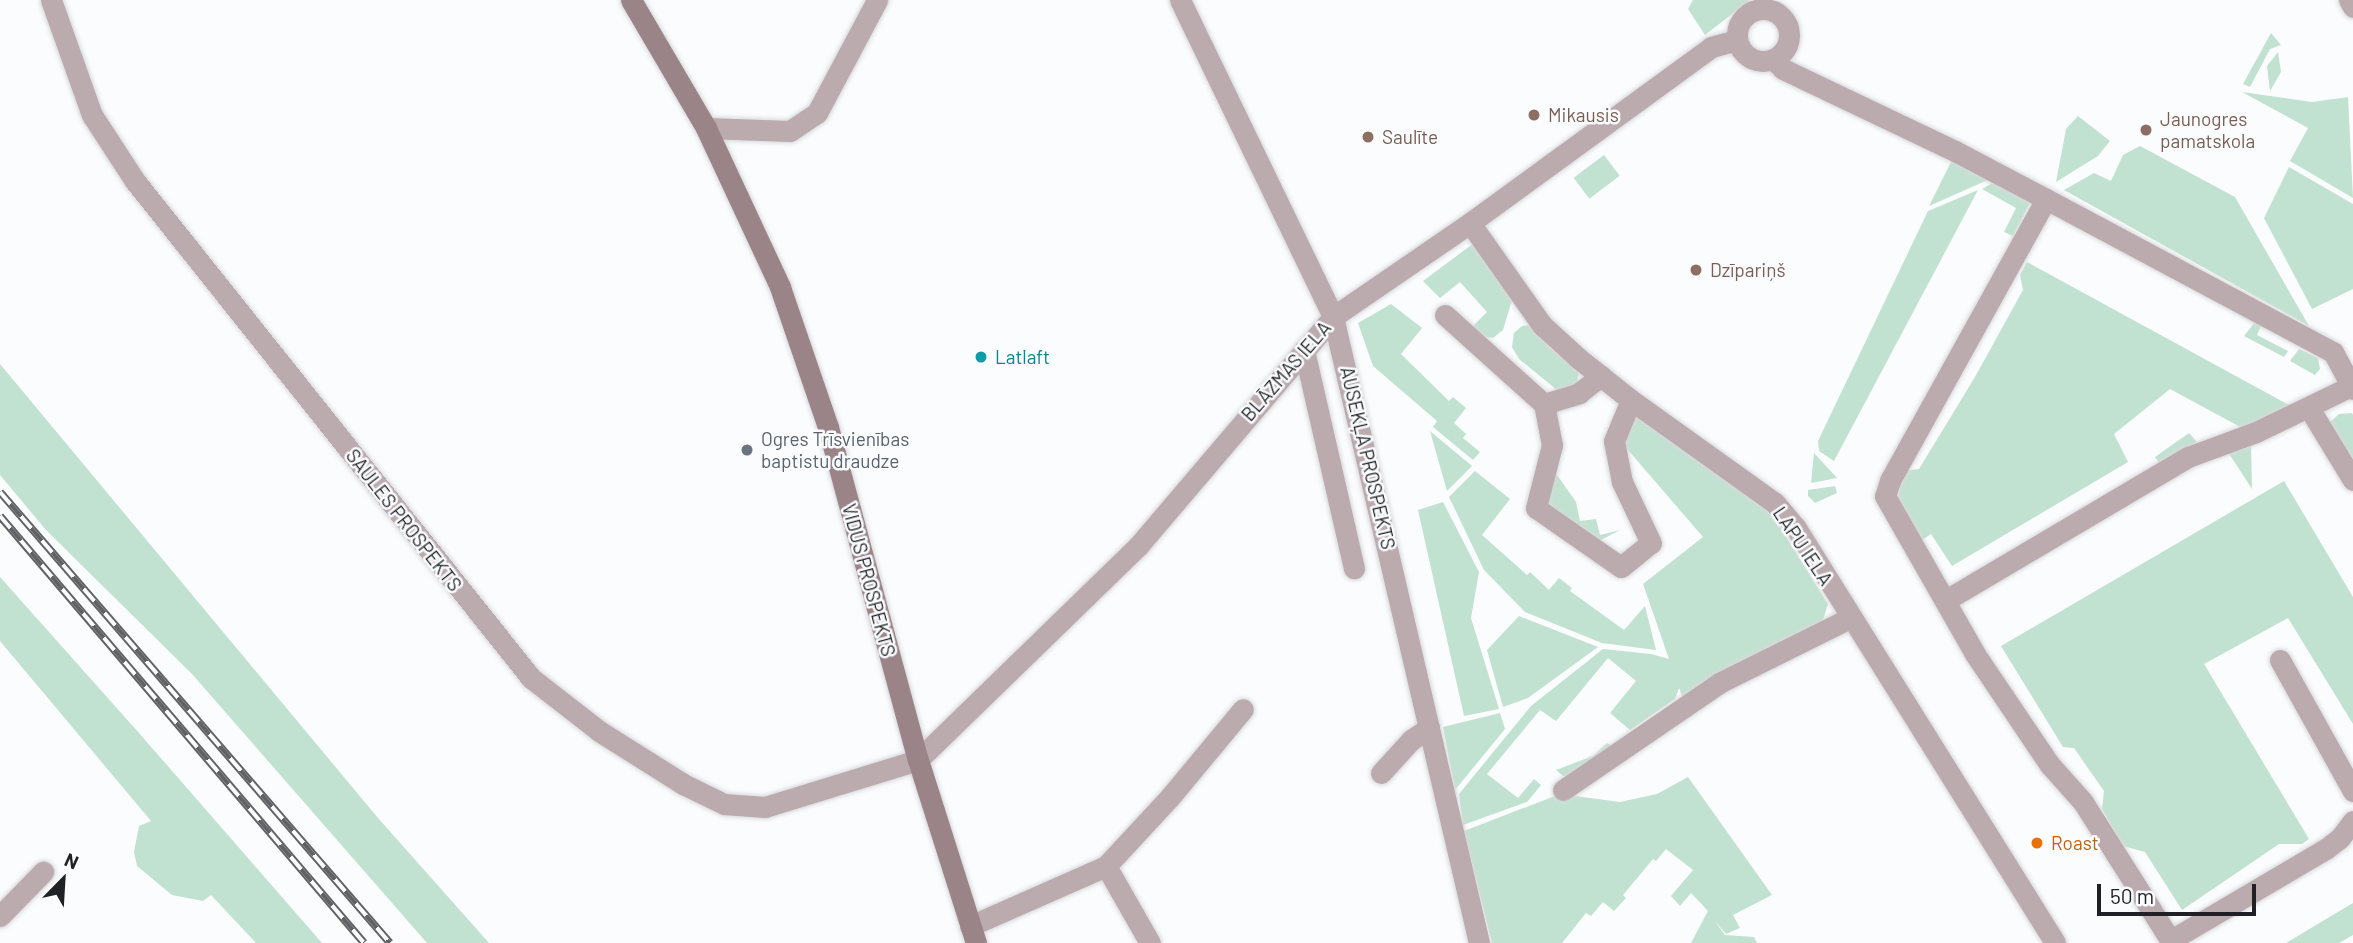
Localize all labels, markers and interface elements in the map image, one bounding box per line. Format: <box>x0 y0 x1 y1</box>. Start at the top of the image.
place label: Mikausis <box>1548 104 1619 126</box>
marker: Mikausis <box>1526 107 1542 123</box>
place label: Jaunogres pamatskola <box>2160 108 2255 152</box>
marker: Jaunogres pamatskola <box>2138 122 2154 138</box>
place label: Saulīte <box>1382 126 1438 148</box>
marker: Saulīte <box>1360 129 1376 145</box>
place label: Dzīpariņš <box>1710 259 1786 281</box>
marker: Dzīpariņš <box>1688 262 1704 278</box>
street label: BLĀZMAS IELA <box>1236 316 1336 426</box>
place label: Latlaft <box>995 346 1050 368</box>
marker: Latlaft <box>973 349 989 365</box>
street label: AUSEKĻA PROSPEKTS <box>1336 364 1400 552</box>
place label: Ogres Trīsvienības baptistu draudze <box>761 428 909 472</box>
marker: Ogres Trīsvienības baptistu draudze <box>739 442 755 458</box>
street label: SAULES PROSPEKTS <box>341 444 467 596</box>
street label: VIDUS PROSPEKTS <box>838 501 900 659</box>
street label: LAPU IELA <box>1768 502 1838 590</box>
place label: Roast <box>2051 832 2099 854</box>
marker: Roast <box>2029 835 2045 851</box>
north arrow <box>28 845 98 915</box>
text: N <box>61 847 82 873</box>
scale bar <box>2101 870 2260 914</box>
text: 50 m <box>2110 883 2154 908</box>

